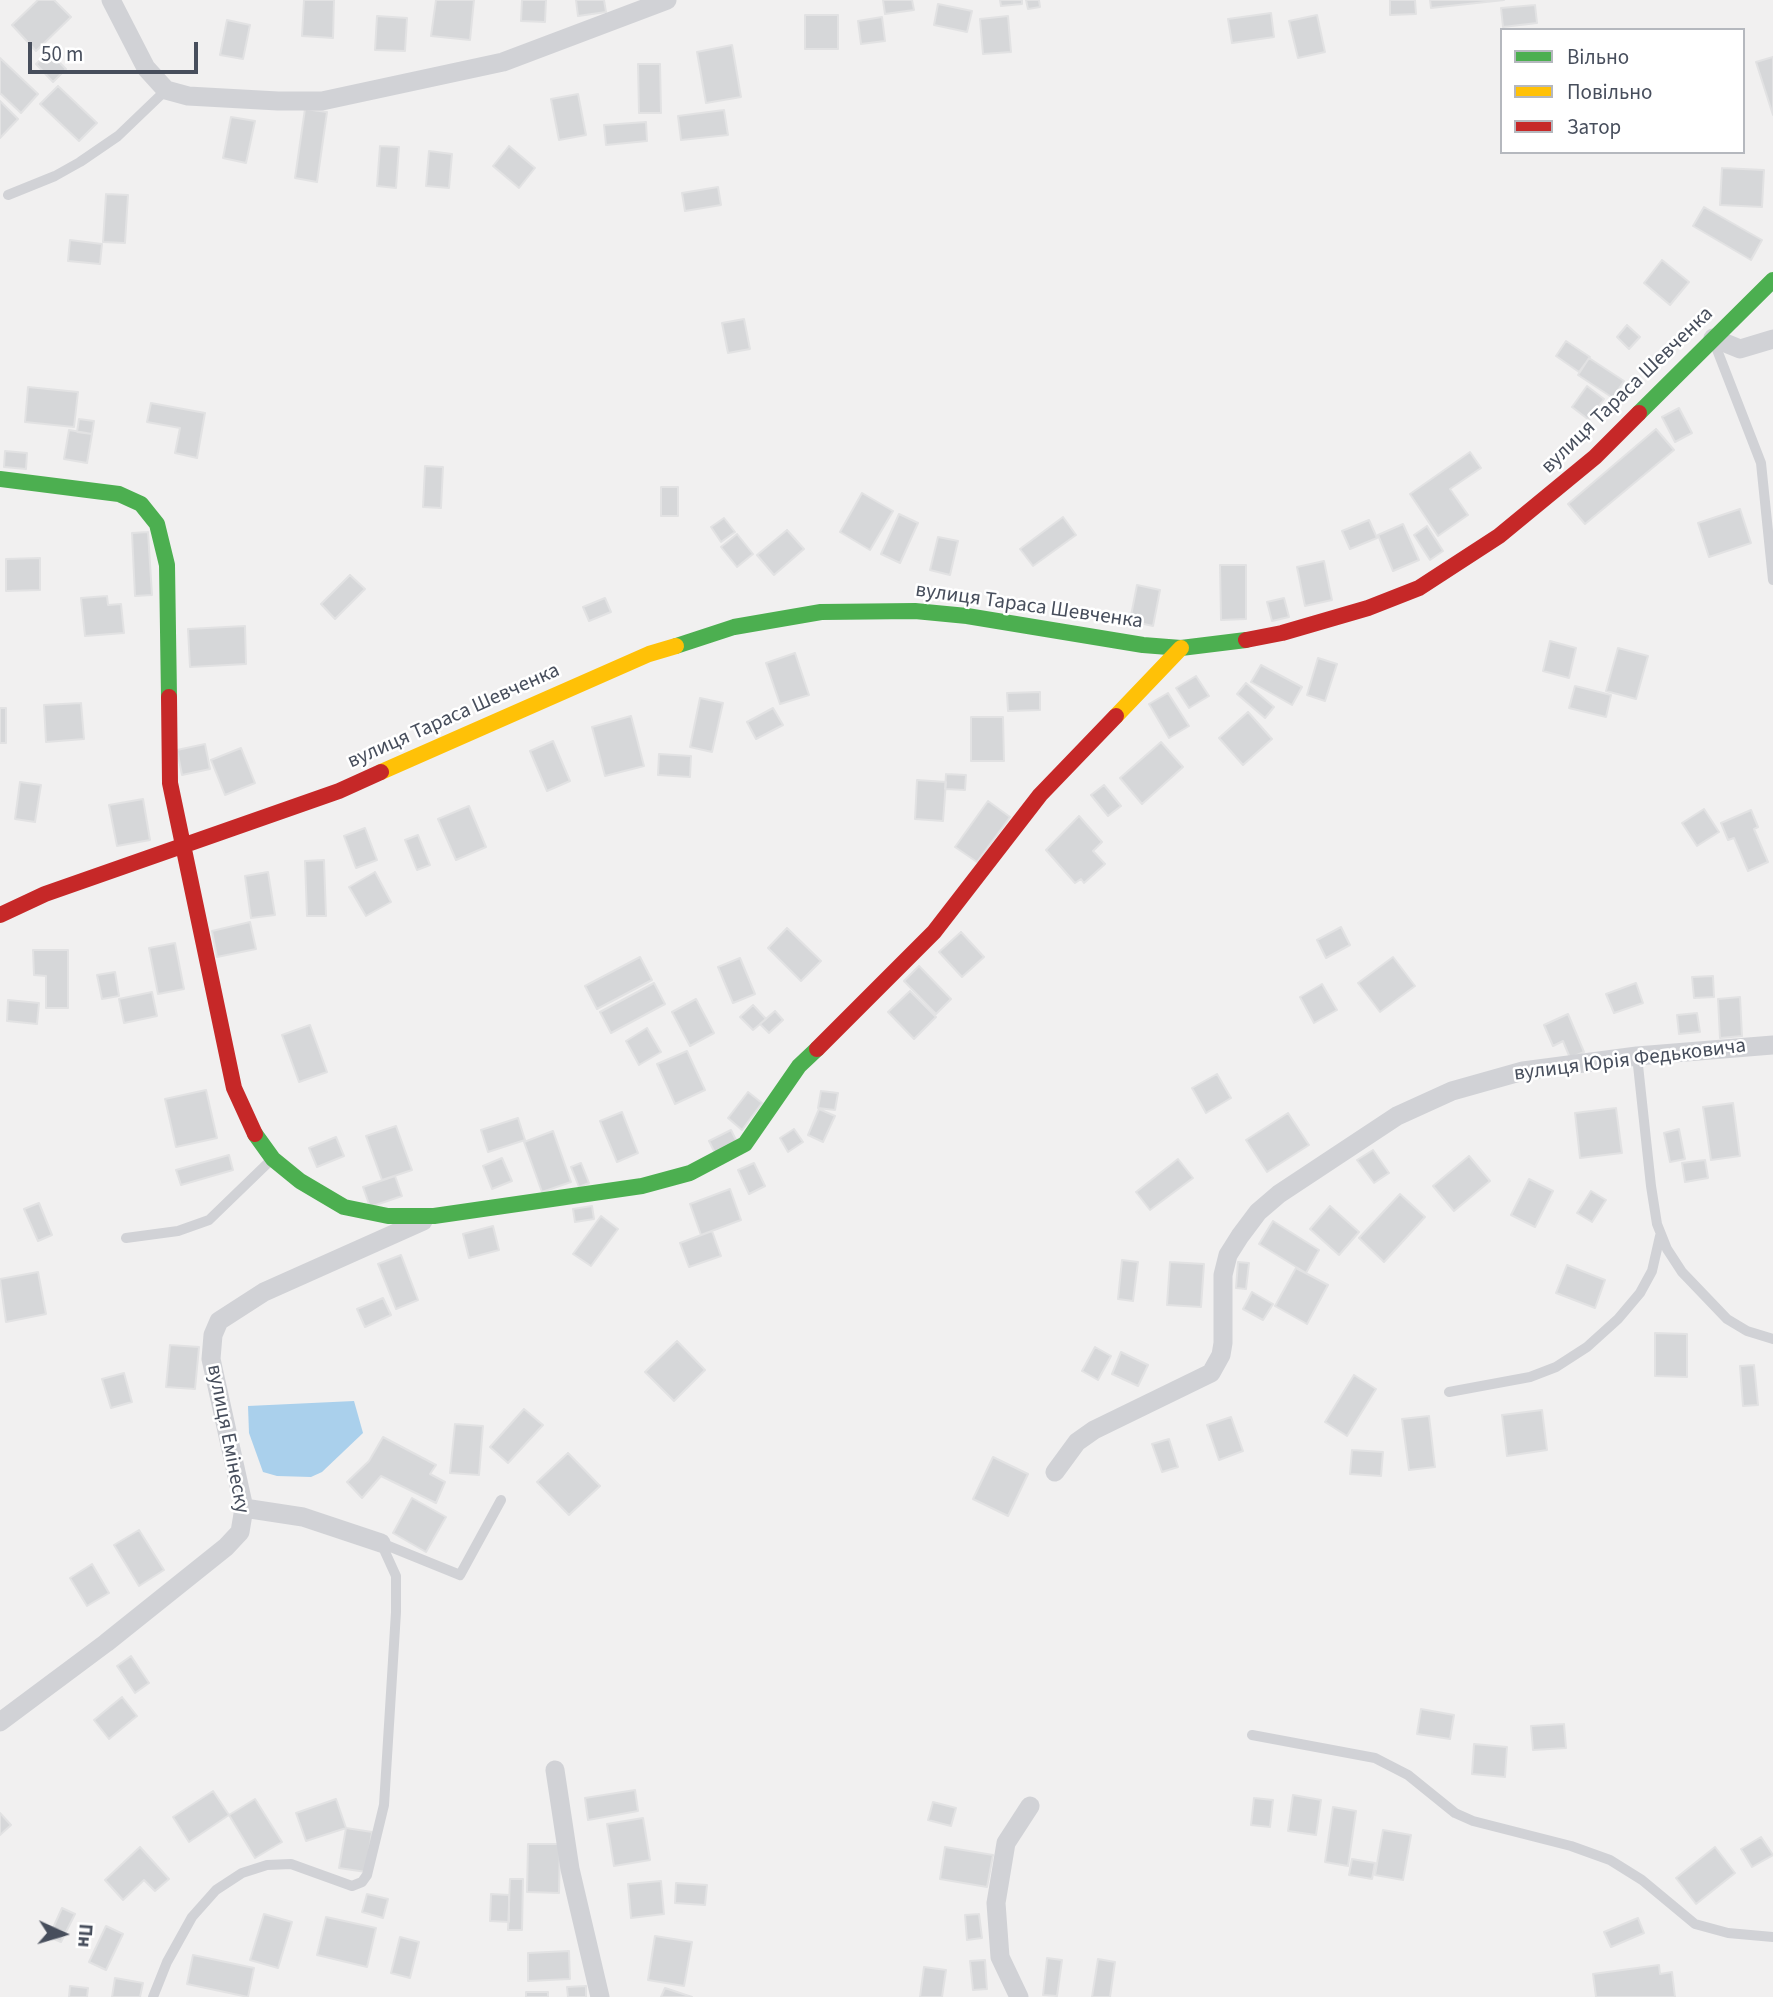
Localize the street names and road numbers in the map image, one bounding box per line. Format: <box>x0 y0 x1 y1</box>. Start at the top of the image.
street label: вулиця Тараса Шевченка <box>1537 302 1719 480</box>
street label: вулиця Тараса Шевченка <box>914 579 1144 635</box>
street label: вулиця Тараса Шевченка <box>344 659 564 775</box>
street label: вулиця Юрія Федьковича <box>1513 1034 1747 1088</box>
street label: вулиця Емінеску <box>200 1362 254 1516</box>

